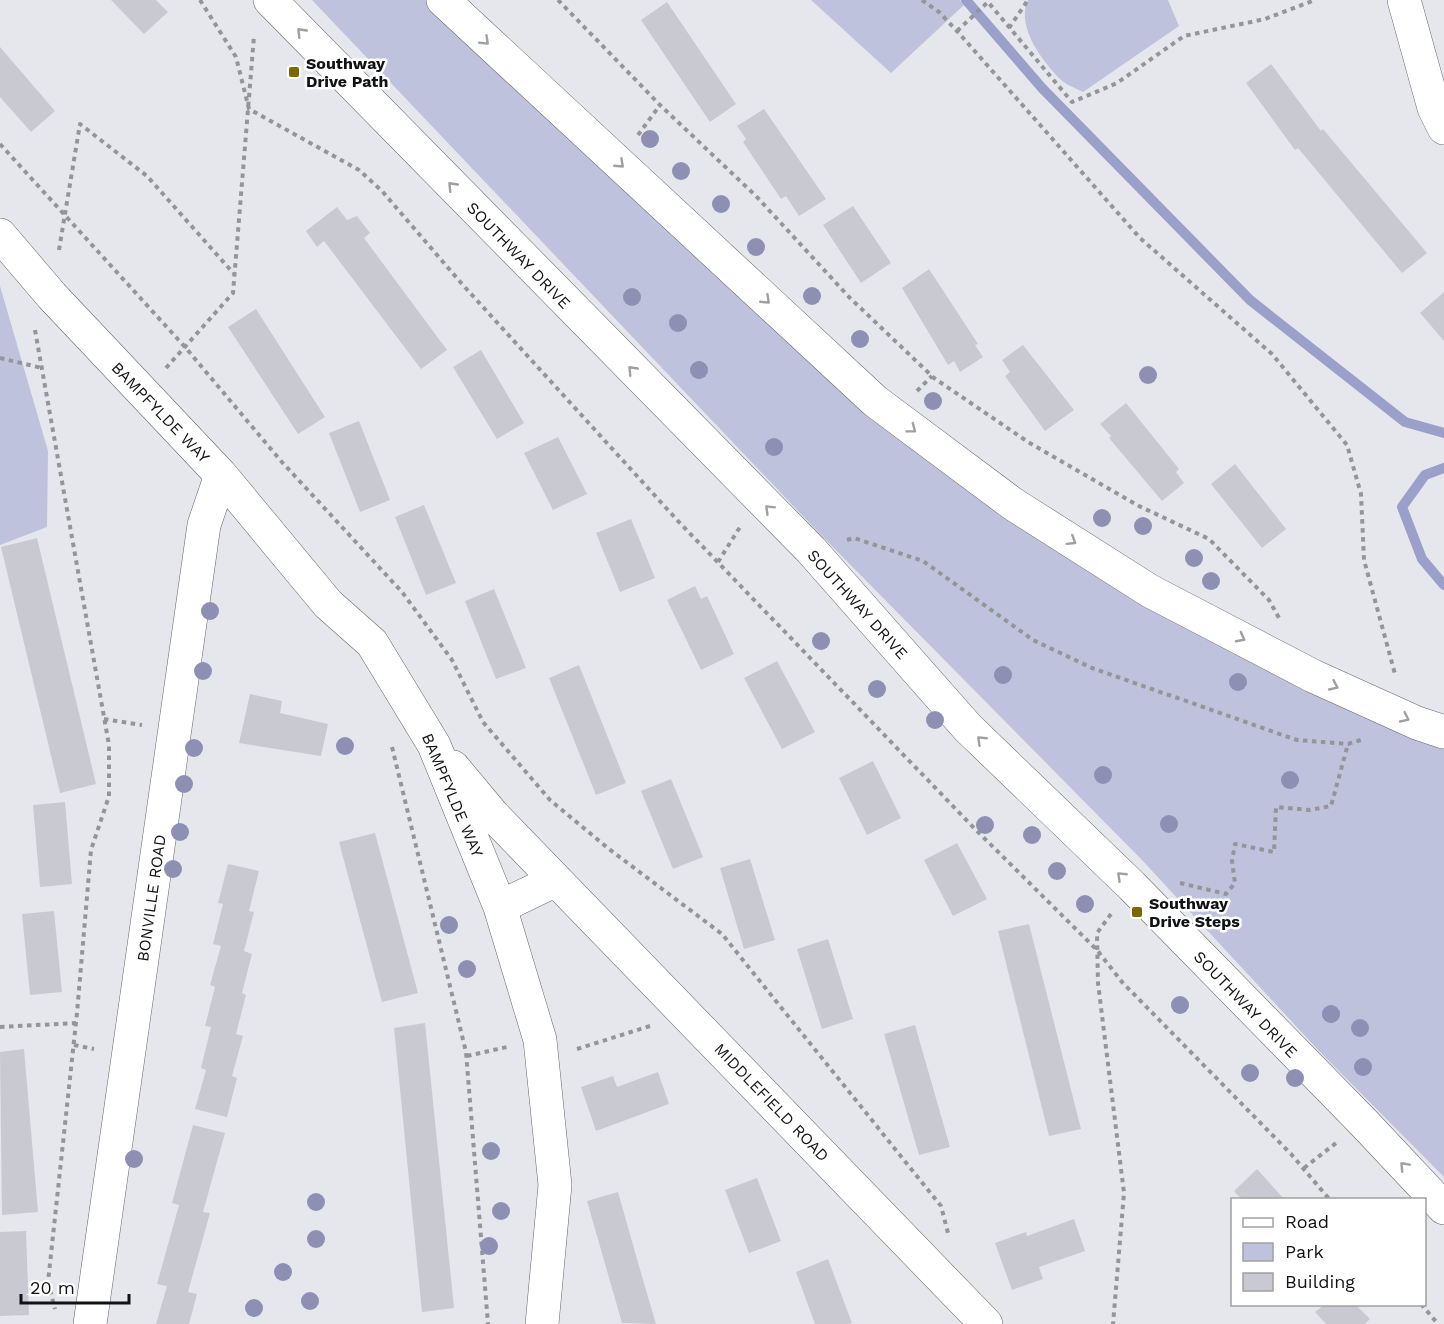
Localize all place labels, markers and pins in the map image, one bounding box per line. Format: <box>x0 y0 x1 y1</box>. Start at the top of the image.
place label: Southway Drive Path <box>306 54 388 91</box>
marker: Southway Drive Path <box>287 65 301 79</box>
place label: Southway Drive Steps <box>1149 894 1240 931</box>
marker: Southway Drive Steps <box>1130 905 1144 919</box>

